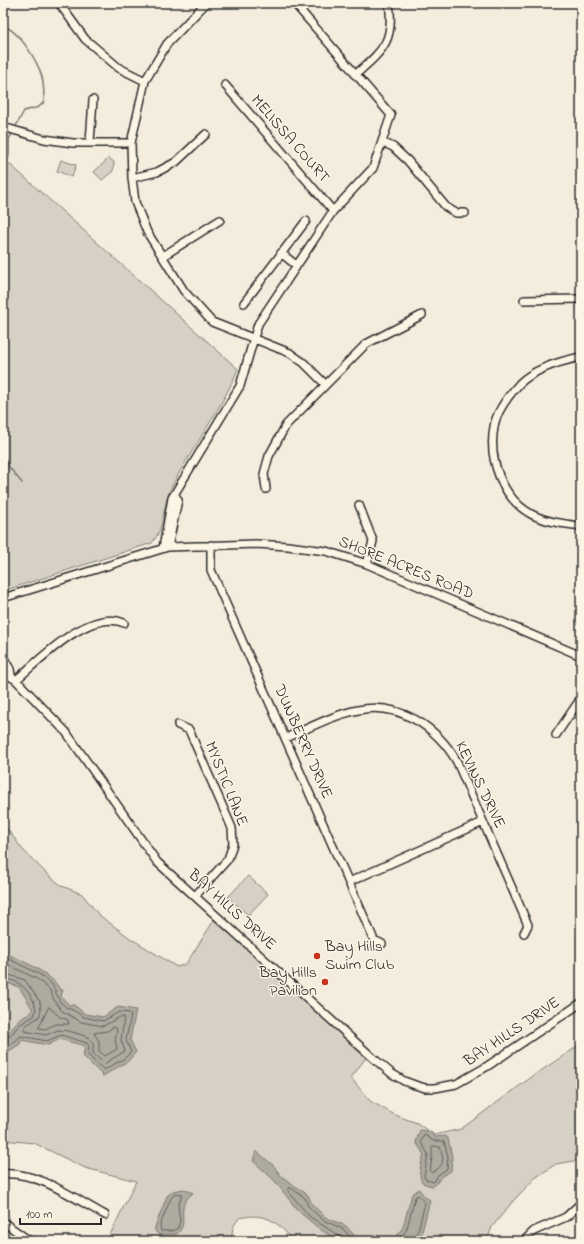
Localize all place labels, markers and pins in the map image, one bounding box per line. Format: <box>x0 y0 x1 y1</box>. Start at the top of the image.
place label: Bay Hills Swim Club <box>324 935 395 977</box>
marker: Bay Hills Swim Club <box>312 951 322 961</box>
place label: Bay Hills Pavilion <box>258 961 317 1003</box>
marker: Bay Hills Pavilion <box>320 977 330 987</box>

